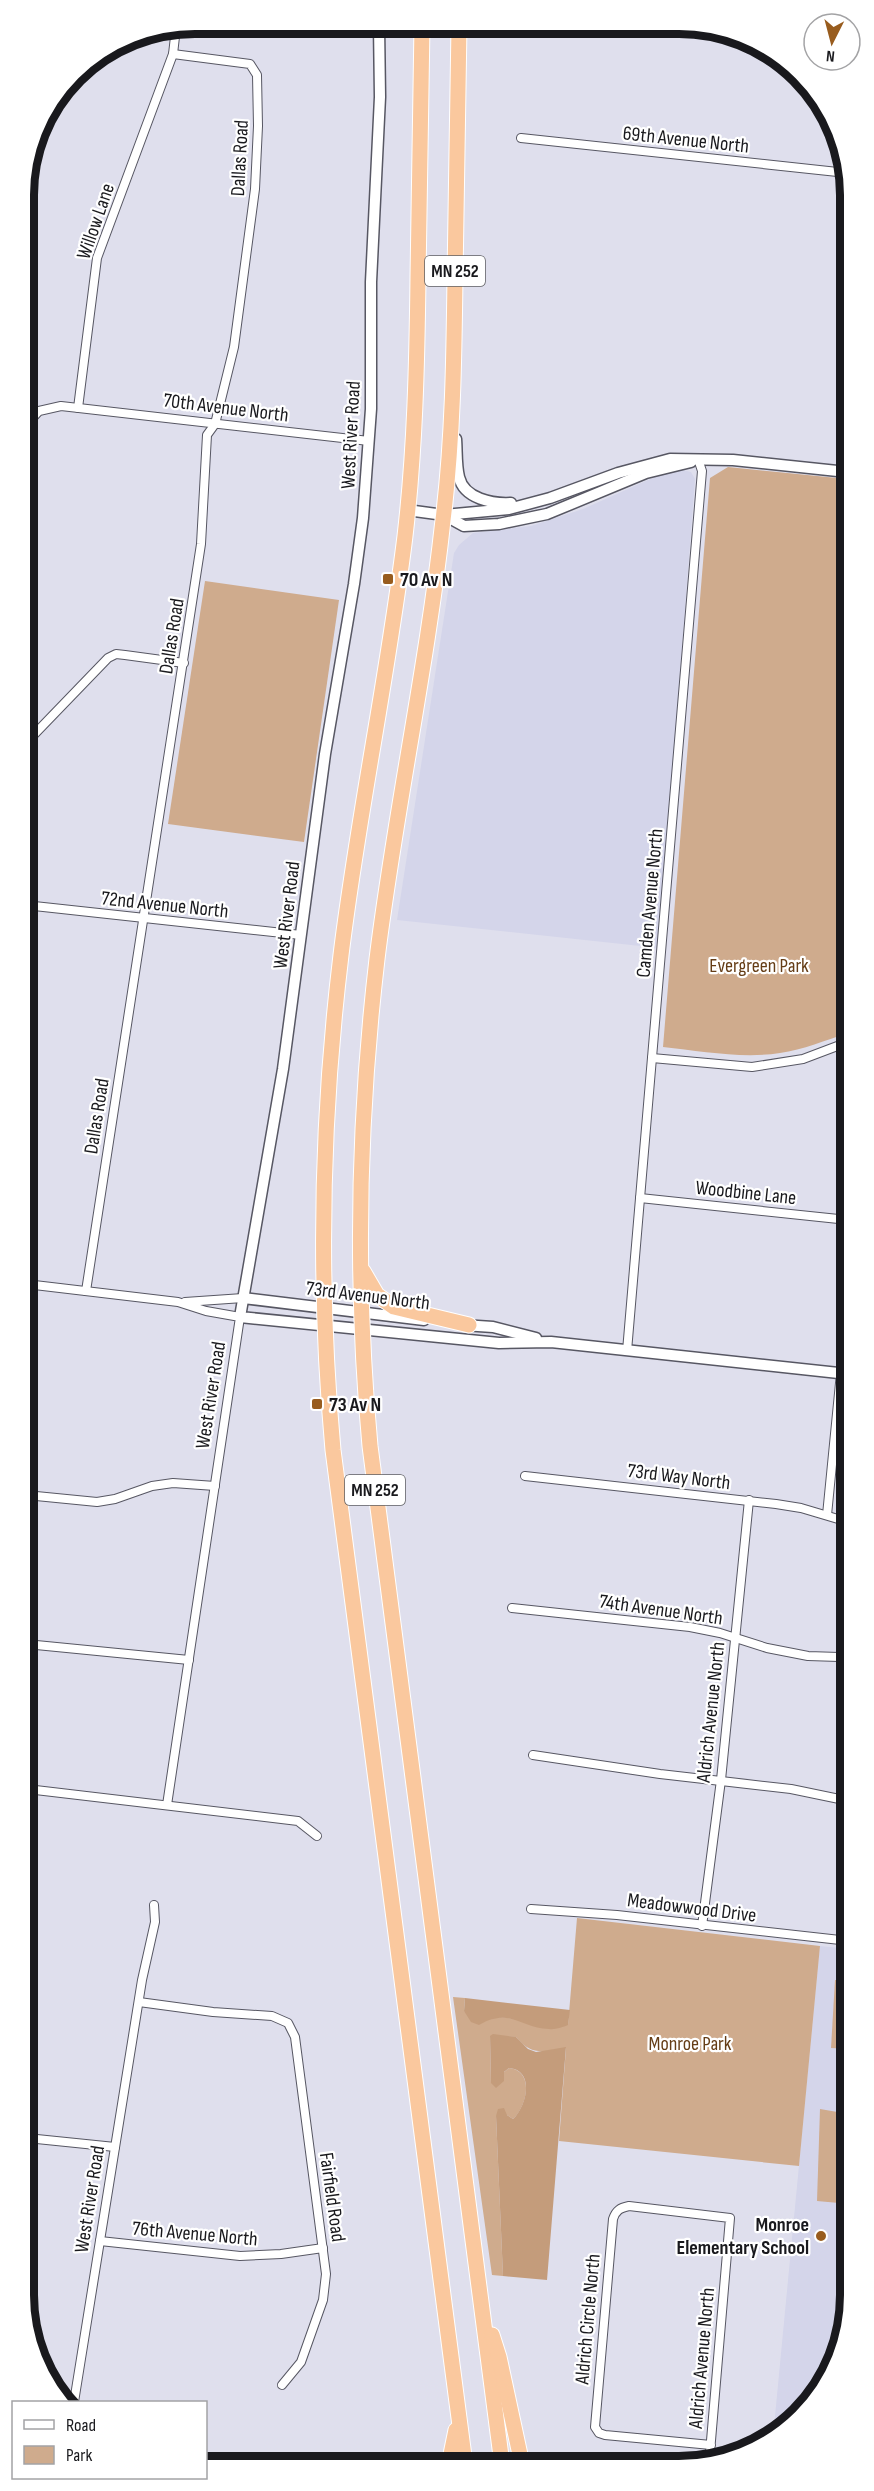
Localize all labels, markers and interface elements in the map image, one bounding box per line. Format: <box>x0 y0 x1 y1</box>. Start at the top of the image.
north arrow <box>802 12 862 72</box>
text: N <box>825 46 836 65</box>
street label: Dallas Road <box>226 119 254 197</box>
street label: 69th Avenue North <box>622 121 750 159</box>
street label: Willow Lane <box>72 180 120 262</box>
road number: MN 252 <box>425 256 485 286</box>
street label: West River Road <box>336 380 366 490</box>
street label: 70th Avenue North <box>162 388 290 428</box>
place label: 70 Av N <box>400 568 453 592</box>
marker: 70 Av N <box>381 572 395 586</box>
street label: Dallas Road <box>154 597 190 676</box>
street label: Camden Avenue North <box>632 828 668 978</box>
street label: West River Road <box>269 860 305 970</box>
street label: 72nd Avenue North <box>100 886 230 924</box>
park label: Evergreen Park <box>709 954 809 978</box>
street label: Dallas Road <box>79 1077 115 1156</box>
street label: Woodbine Lane <box>694 1176 797 1210</box>
street label: 73rd Avenue North <box>305 1276 431 1315</box>
street label: West River Road <box>191 1340 231 1450</box>
place label: 73 Av N <box>329 1393 381 1417</box>
marker: 73 Av N <box>310 1397 324 1411</box>
street label: 73rd Way North <box>626 1459 732 1495</box>
road number: MN 252 <box>345 1475 405 1505</box>
street label: 74th Avenue North <box>598 1589 724 1631</box>
street label: Aldrich Avenue North <box>692 1641 730 1785</box>
street label: Meadowwood Drive <box>626 1888 758 1928</box>
park label: Monroe Park <box>649 2032 732 2056</box>
street label: West River Road <box>70 2144 110 2254</box>
street label: Fairfield Road <box>314 2151 350 2243</box>
place label: Monroe Elementary School <box>676 2213 809 2260</box>
street label: 76th Avenue North <box>131 2217 259 2251</box>
marker: Monroe Elementary School <box>814 2229 828 2243</box>
street label: Aldrich Circle North <box>570 2253 606 2386</box>
street label: Aldrich Avenue North <box>684 2287 720 2431</box>
legend <box>12 2401 207 2479</box>
text: Road <box>66 2415 96 2436</box>
text: Park <box>66 2445 92 2466</box>

